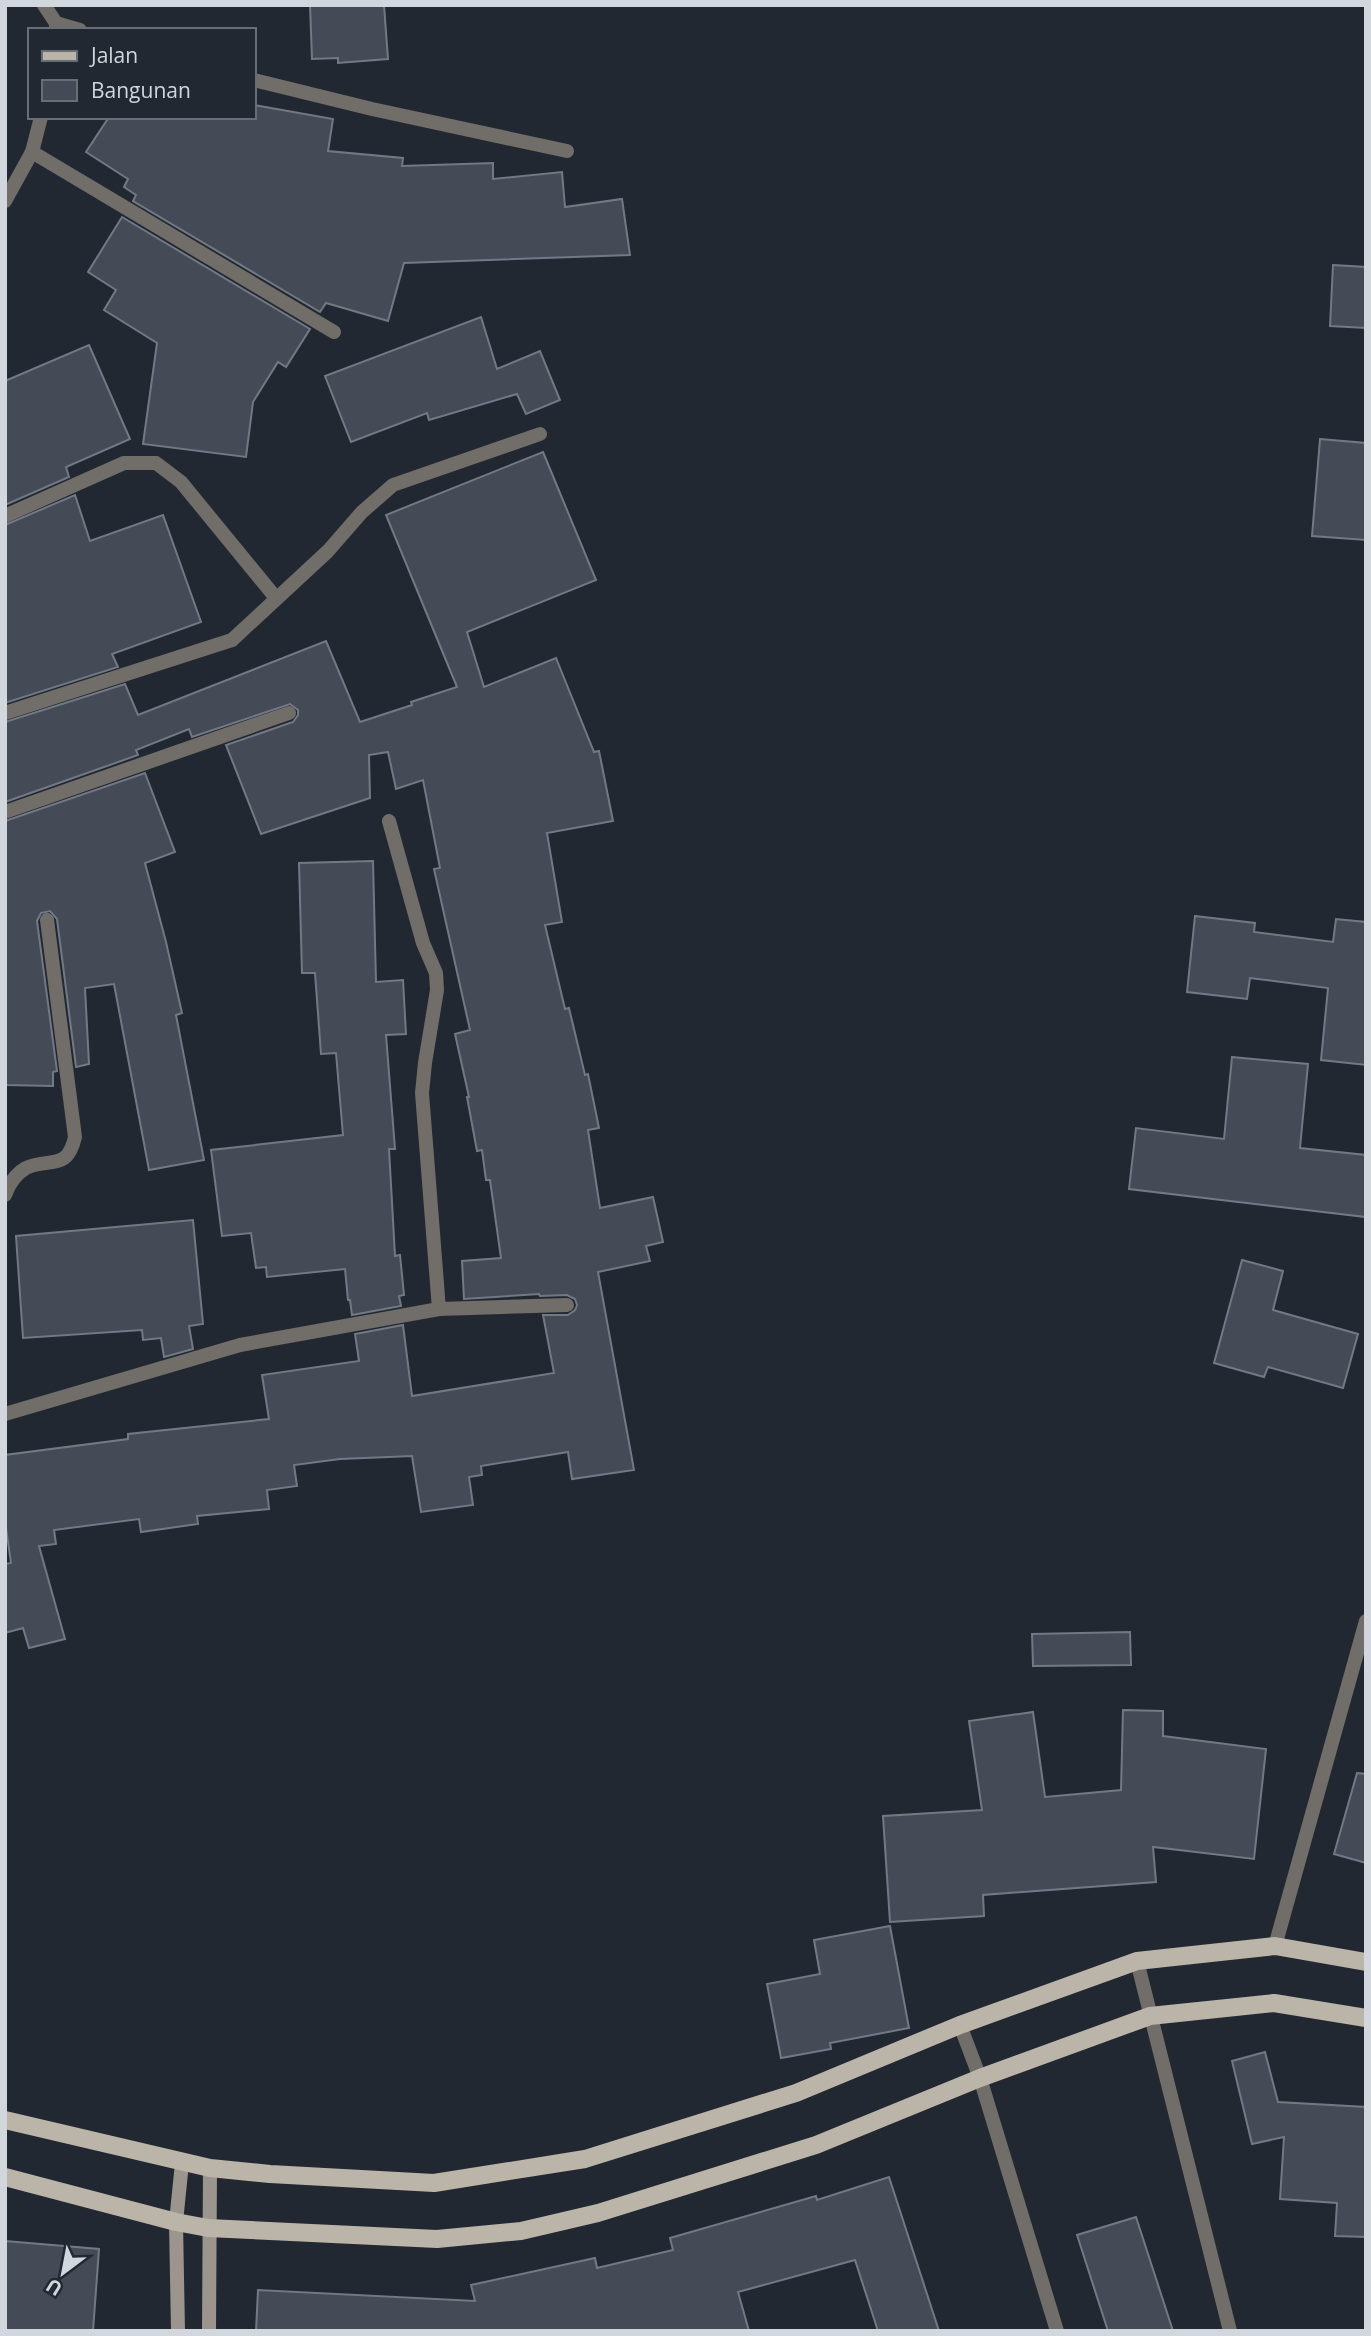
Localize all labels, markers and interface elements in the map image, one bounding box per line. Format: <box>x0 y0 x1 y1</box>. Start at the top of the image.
legend <box>28 28 256 119</box>
text: Jalan <box>89 41 138 69</box>
text: Bangunan <box>91 76 191 104</box>
north arrow <box>28 2238 98 2308</box>
text: U <box>41 2273 67 2302</box>

